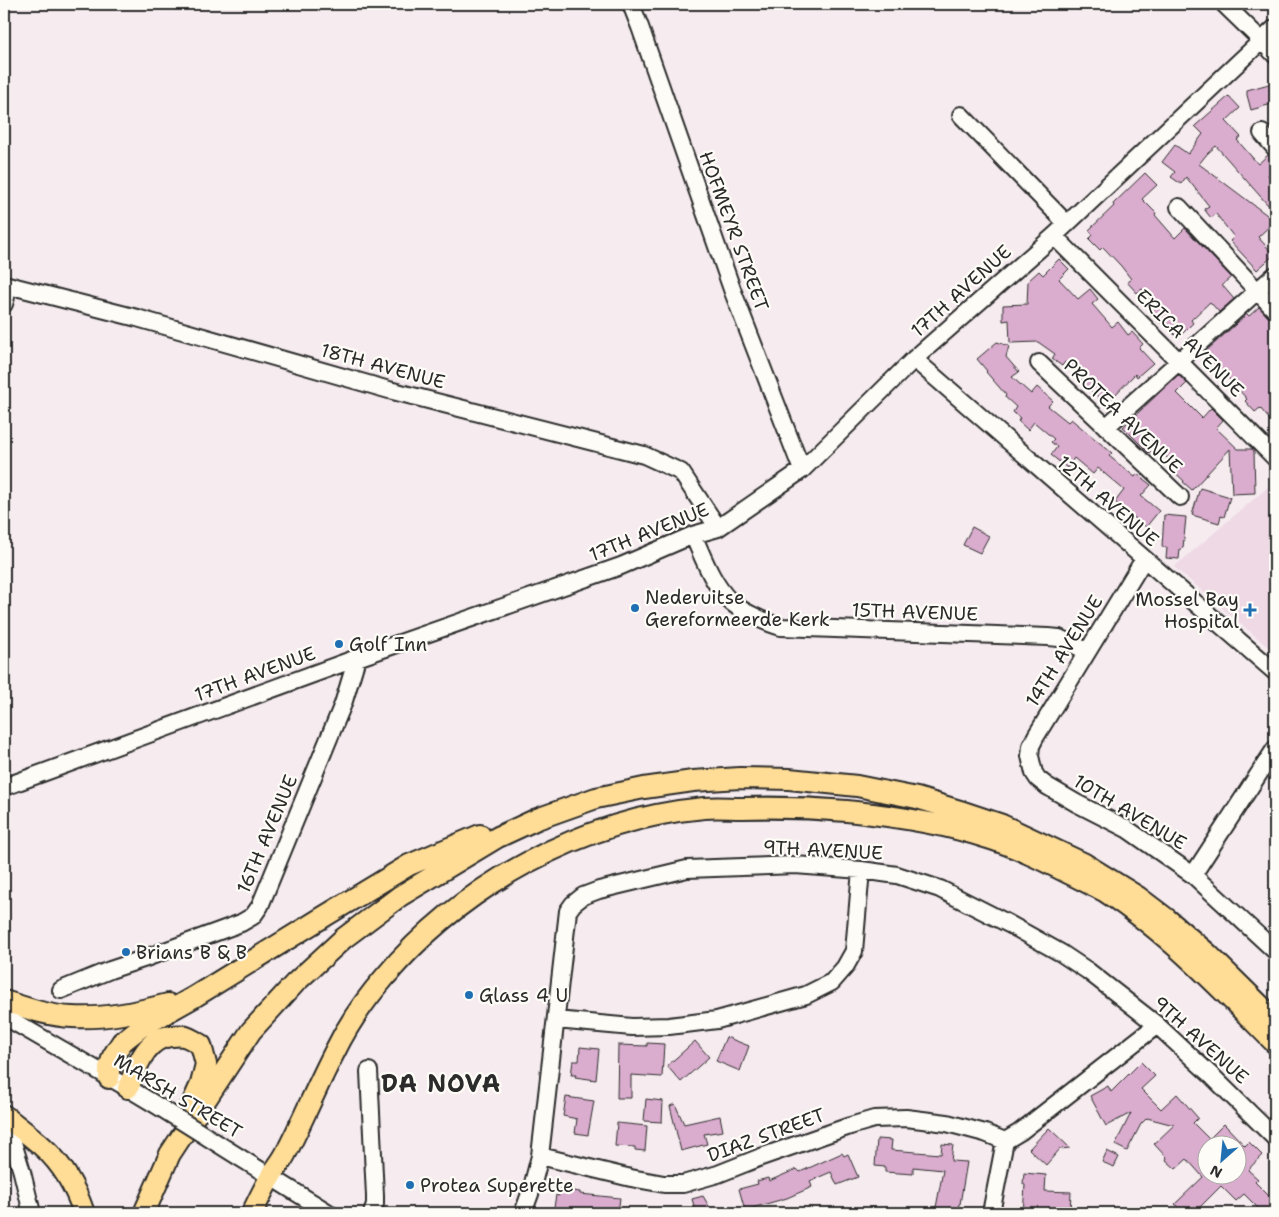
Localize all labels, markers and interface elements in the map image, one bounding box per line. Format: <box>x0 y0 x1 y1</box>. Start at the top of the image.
street label: HOFMEYR STREET <box>693 148 775 315</box>
street label: 17TH AVENUE <box>905 239 1017 343</box>
street label: ERICA AVENUE <box>1131 284 1249 402</box>
street label: 18TH AVENUE <box>318 337 448 395</box>
street label: PROTEA AVENUE <box>1058 353 1188 479</box>
street label: 12TH AVENUE <box>1052 450 1164 552</box>
street label: 17TH AVENUE <box>585 497 713 567</box>
place label: Nederuitse Gereformeerde Kerk <box>645 585 830 632</box>
place label: Mossel Bay Hospital <box>1135 587 1239 634</box>
street label: 14TH AVENUE <box>1020 590 1108 712</box>
street label: 15TH AVENUE <box>851 597 979 627</box>
marker: Nederuitse Gereformeerde Kerk <box>629 602 641 614</box>
marker: Mossel Bay Hospital <box>1243 603 1257 617</box>
place label: Golf Inn <box>349 632 427 657</box>
marker: Golf Inn <box>333 638 345 650</box>
street label: 17TH AVENUE <box>191 640 319 707</box>
street label: 10TH AVENUE <box>1069 768 1191 856</box>
street label: 16TH AVENUE <box>231 771 303 897</box>
street label: 9TH AVENUE <box>762 834 884 866</box>
place label: Brians B & B <box>136 940 247 965</box>
marker: Brians B & B <box>120 946 132 958</box>
place label: Glass 4 U <box>479 983 568 1008</box>
marker: Glass 4 U <box>463 989 475 1001</box>
street label: 9TH AVENUE <box>1148 990 1254 1090</box>
street label: MARSH STREET <box>109 1048 247 1144</box>
district label: DA NOVA <box>381 1068 501 1100</box>
street label: DIAZ STREET <box>704 1102 829 1168</box>
north arrow <box>1196 1134 1246 1184</box>
text: N <box>1207 1161 1225 1182</box>
place label: Protea Superette <box>420 1173 574 1198</box>
marker: Protea Superette <box>404 1179 416 1191</box>

